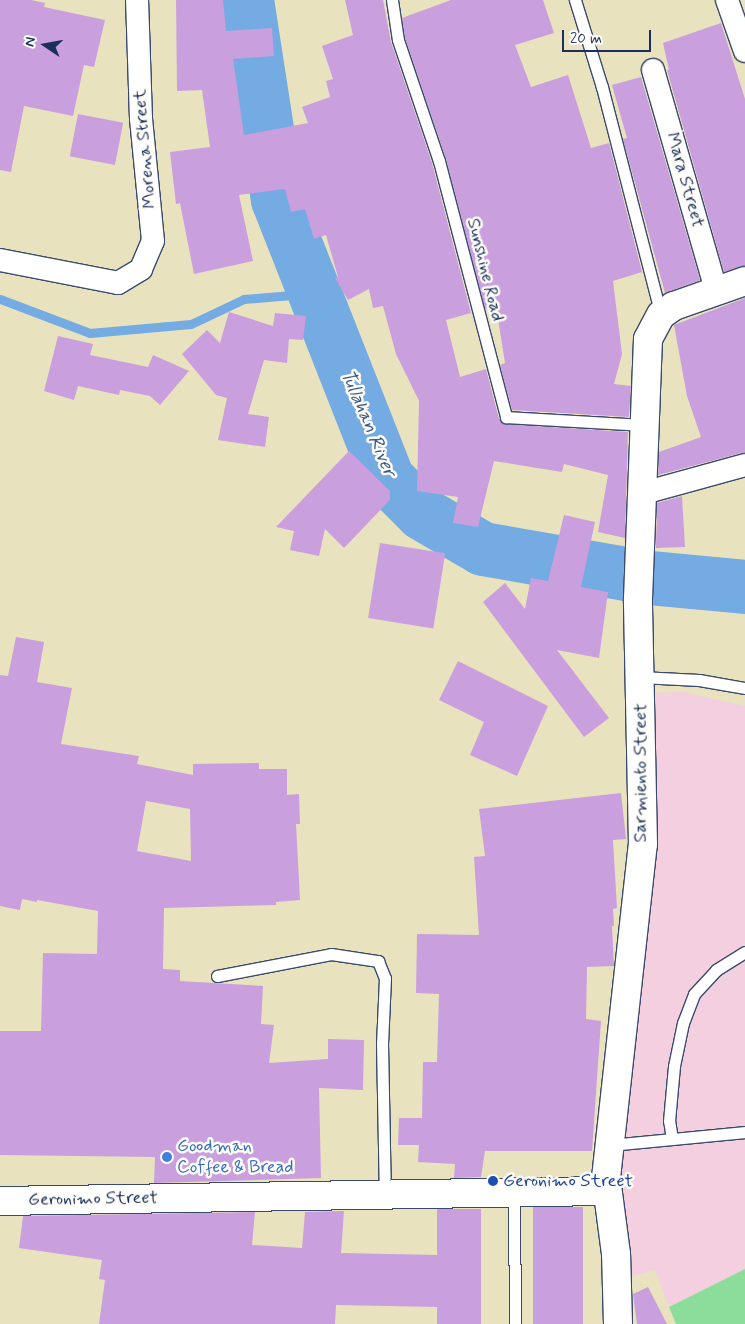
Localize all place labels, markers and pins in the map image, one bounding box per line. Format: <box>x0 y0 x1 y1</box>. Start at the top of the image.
place label: Goodman Coffee & Bread <box>177 1136 294 1178</box>
marker: Goodman Coffee & Bread <box>161 1151 173 1163</box>
place label: Geronimo Street <box>503 1170 632 1192</box>
marker: Geronimo Street <box>487 1175 499 1187</box>

